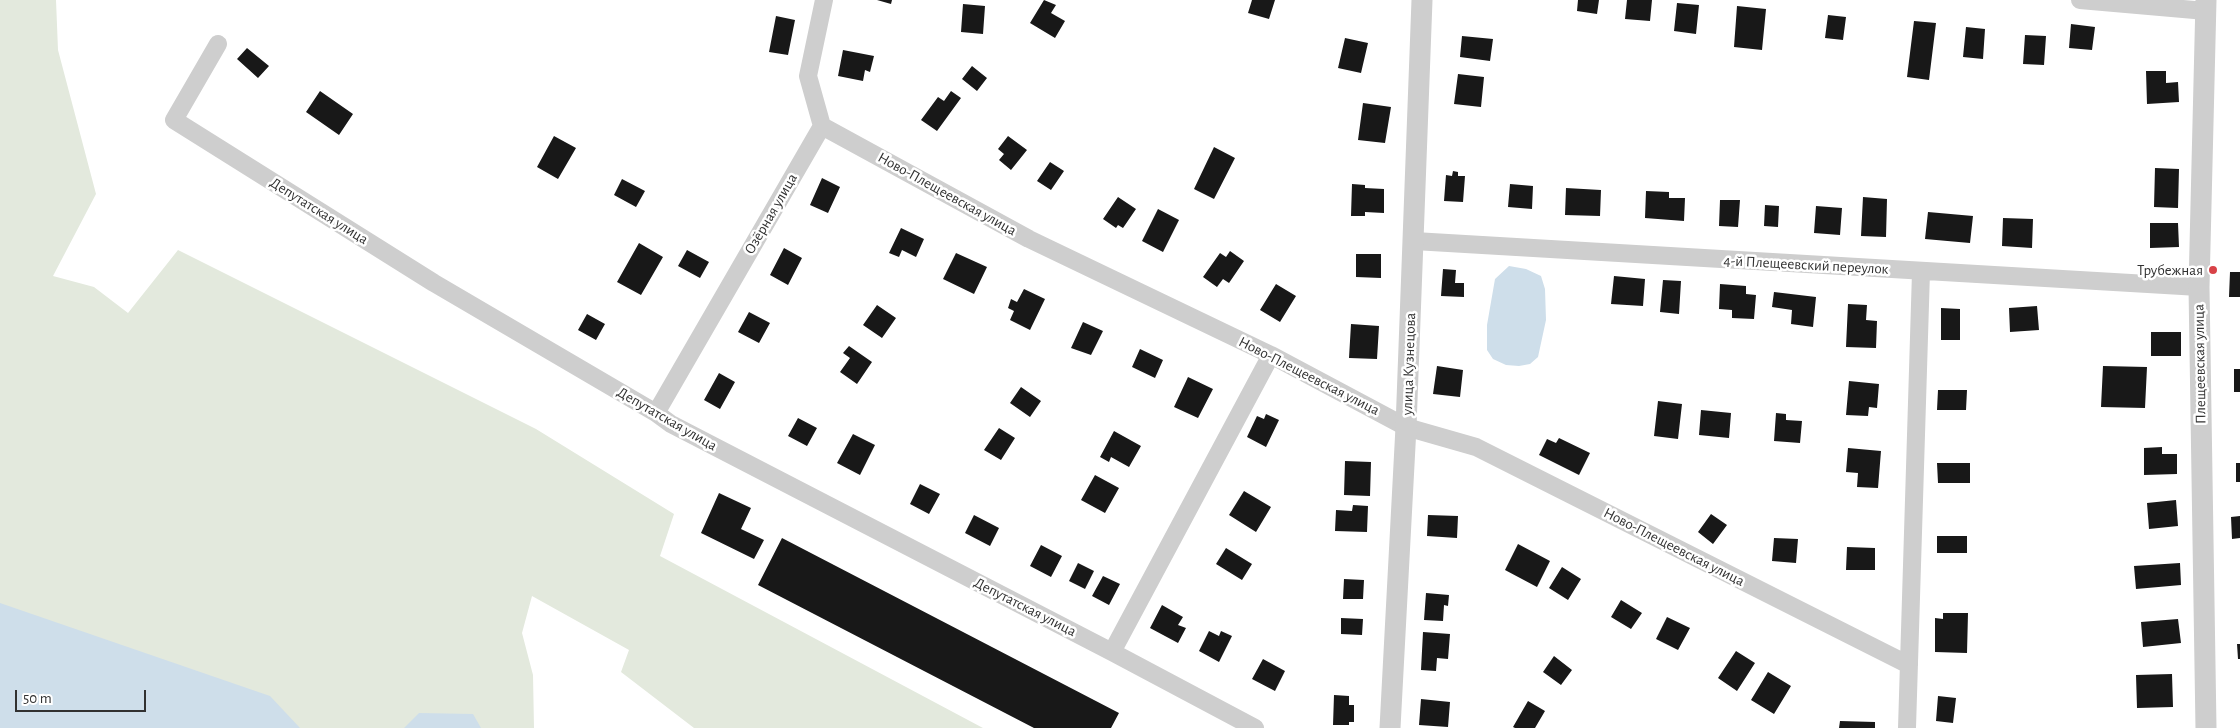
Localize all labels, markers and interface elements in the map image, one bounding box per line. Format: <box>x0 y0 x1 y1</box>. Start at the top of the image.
street label: Ново-Плещеевская улица <box>874 148 1020 240</box>
street label: Озёрная улица <box>741 170 801 258</box>
street label: Депутатская улица <box>267 174 371 248</box>
street label: 4-й Плещеевский переулок <box>1723 252 1889 278</box>
place label: Трубежная <box>2137 261 2203 279</box>
marker: Трубежная <box>2207 264 2219 276</box>
street label: Плещеевская улица <box>2190 304 2210 424</box>
street label: улица Кузнецова <box>1398 312 1420 416</box>
street label: Ново-Плещеевская улица <box>1235 333 1383 419</box>
street label: Депутатская улица <box>614 383 720 455</box>
street label: Ново-Плещеевская улица <box>1600 504 1748 590</box>
street label: Депутатская улица <box>971 573 1079 641</box>
scale bar <box>18 680 149 712</box>
text: 50 m <box>23 691 52 706</box>

